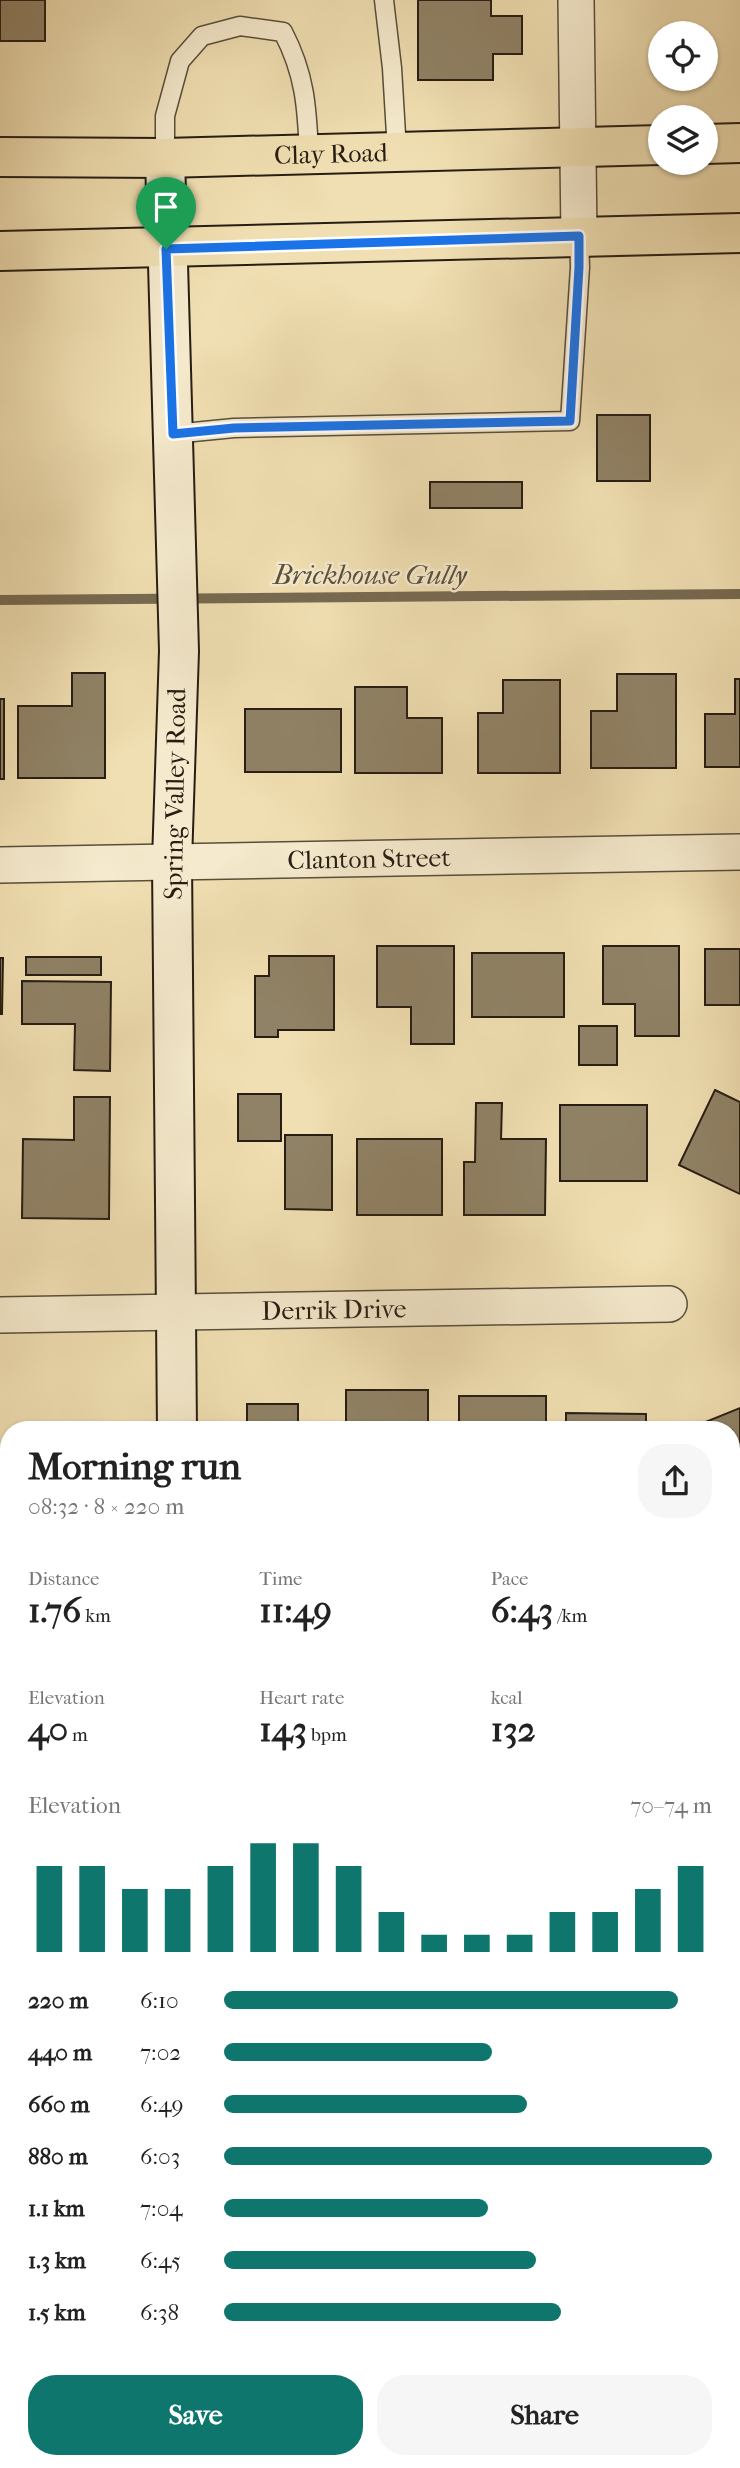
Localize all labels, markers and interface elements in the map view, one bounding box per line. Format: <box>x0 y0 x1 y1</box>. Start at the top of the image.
map controls <box>648 21 718 175</box>
button: locate <box>648 21 718 91</box>
button: layers <box>648 105 718 175</box>
street label: Clay Road <box>274 137 389 171</box>
pin <box>136 177 196 249</box>
icon: arrive <box>147 188 185 226</box>
water label: Brickhouse Gully <box>271 558 468 591</box>
street label: Spring Valley Road <box>158 687 192 900</box>
street label: Clanton Street <box>287 842 452 875</box>
street label: Derrik Drive <box>261 1293 407 1326</box>
text: Morning run <box>28 1444 241 1489</box>
button: share <box>638 1444 712 1518</box>
text: 08:32 · 8 × 220 m <box>28 1493 184 1520</box>
text: Distance <box>28 1568 99 1590</box>
text: Time <box>259 1568 303 1590</box>
text: Pace <box>491 1568 529 1590</box>
text: 1.76 <box>28 1590 81 1631</box>
text: 11:49 <box>259 1590 332 1631</box>
text: 6:43 <box>491 1590 553 1631</box>
text: km <box>81 1605 111 1627</box>
text: /km <box>553 1605 587 1627</box>
text: Elevation <box>28 1687 105 1709</box>
text: Heart rate <box>259 1687 344 1709</box>
text: kcal <box>491 1687 523 1709</box>
text: 40 <box>28 1709 68 1750</box>
text: 143 <box>259 1709 307 1750</box>
text: 132 <box>491 1709 536 1750</box>
text: m <box>68 1724 88 1746</box>
text: bpm <box>307 1724 347 1746</box>
text: Elevation <box>28 1792 121 1819</box>
text: 70–74 m <box>630 1792 712 1819</box>
text: 220 m <box>28 1987 88 2014</box>
text: 6:10 <box>140 1987 179 2014</box>
text: 440 m <box>28 2039 92 2066</box>
text: 7:02 <box>140 2039 181 2066</box>
text: 660 m <box>28 2091 90 2118</box>
text: 6:49 <box>140 2091 184 2118</box>
text: 880 m <box>28 2143 88 2170</box>
text: 6:03 <box>140 2143 180 2170</box>
text: 1.1 km <box>28 2195 85 2222</box>
text: 7:04 <box>140 2195 183 2222</box>
text: 1.3 km <box>28 2247 86 2274</box>
text: 6:45 <box>140 2247 181 2274</box>
text: 1.5 km <box>28 2299 86 2326</box>
text: 6:38 <box>140 2299 179 2326</box>
button: Save <box>28 2375 363 2455</box>
button: Share <box>377 2375 712 2455</box>

